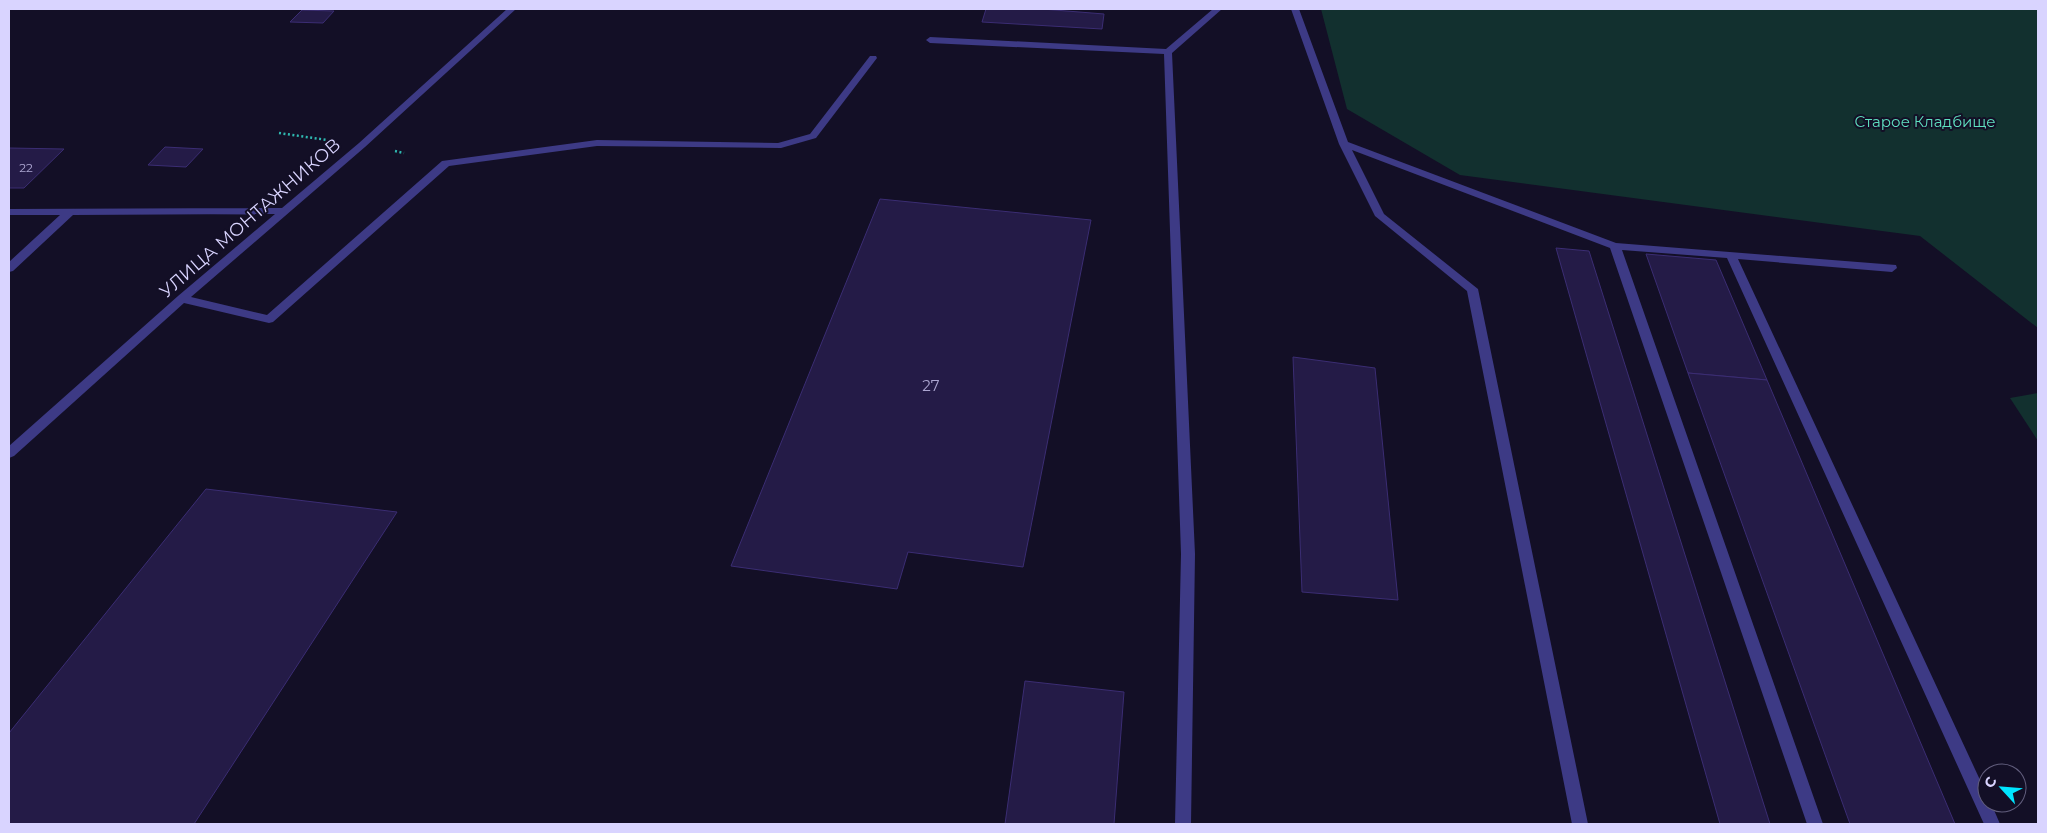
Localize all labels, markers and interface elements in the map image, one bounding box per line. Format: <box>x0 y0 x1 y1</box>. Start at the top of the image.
park label: Старое Кладбище <box>1854 112 1996 131</box>
street label: УЛИЦА МОНТАЖНИКОВ <box>155 133 345 303</box>
house number: 22 <box>19 160 33 175</box>
house number: 27 <box>922 376 940 395</box>
north arrow <box>1977 763 2027 813</box>
text: С <box>1980 774 2001 791</box>

